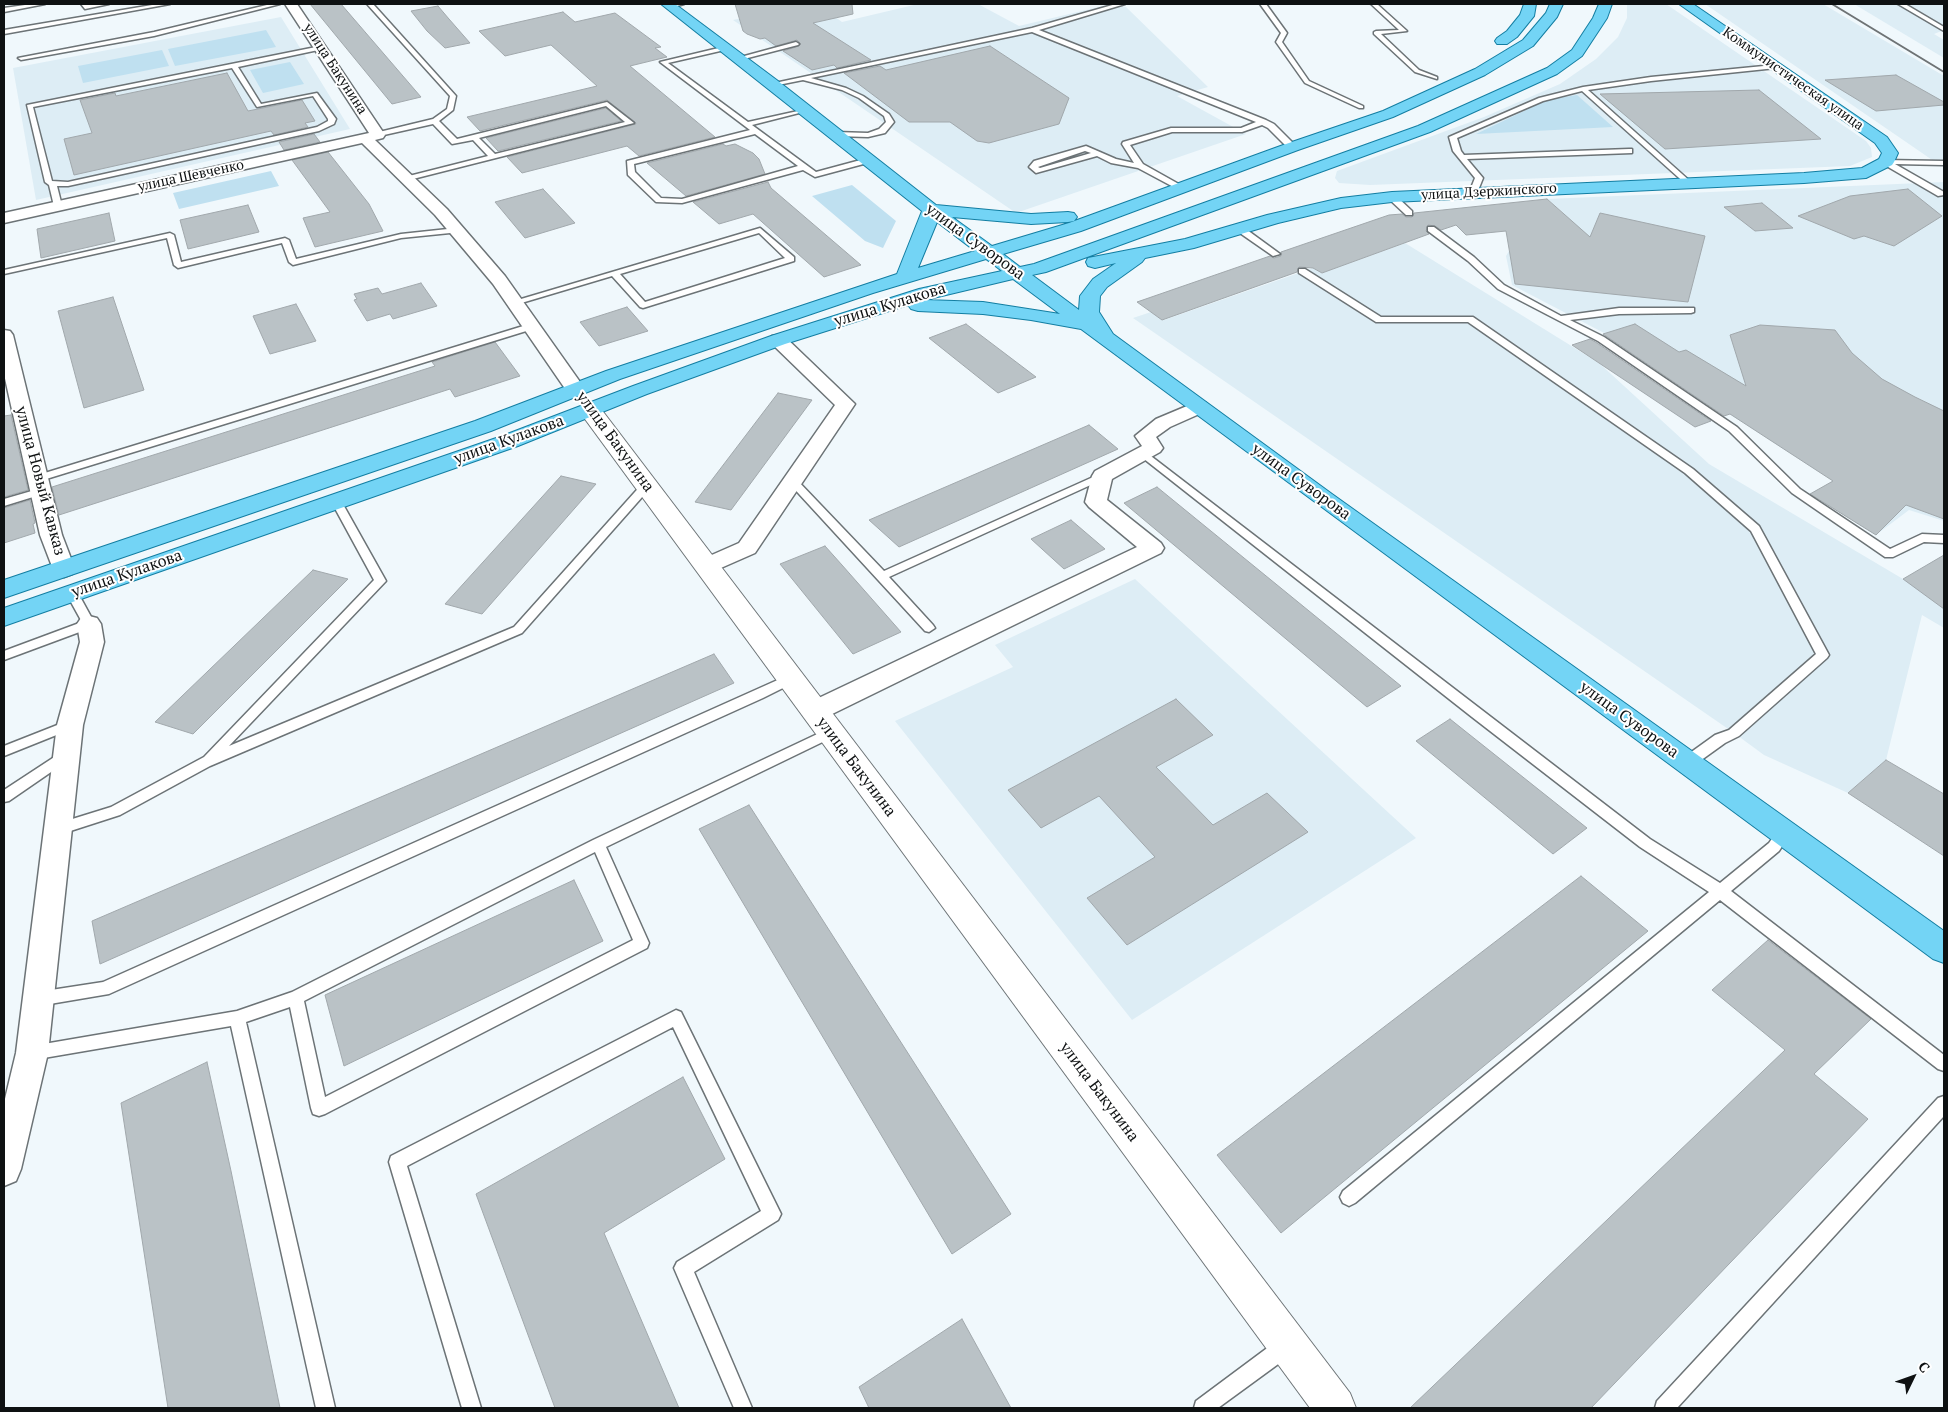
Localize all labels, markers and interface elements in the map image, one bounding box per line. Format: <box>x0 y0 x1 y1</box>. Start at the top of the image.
street label: улица Бакунина <box>299 20 371 118</box>
street label: Коммунистическая улица <box>1719 24 1867 134</box>
street label: улица Шевченко <box>136 157 246 195</box>
street label: улица Дзержинского <box>1421 180 1557 204</box>
street label: улица Суворова <box>922 200 1028 284</box>
street label: улица Кулакова <box>832 279 948 331</box>
street label: улица Бакунина <box>572 388 658 496</box>
street label: улица Новый Кавказ <box>11 404 69 558</box>
street label: улица Кулакова <box>451 411 567 469</box>
street label: улица Суворова <box>1248 440 1354 524</box>
street label: улица Кулакова <box>69 546 185 602</box>
street label: улица Суворова <box>1576 678 1682 762</box>
street label: улица Бакунина <box>812 713 900 821</box>
street label: улица Бакунина <box>1055 1038 1143 1146</box>
north arrow <box>1888 1352 1938 1402</box>
text: С <box>1914 1357 1935 1376</box>

